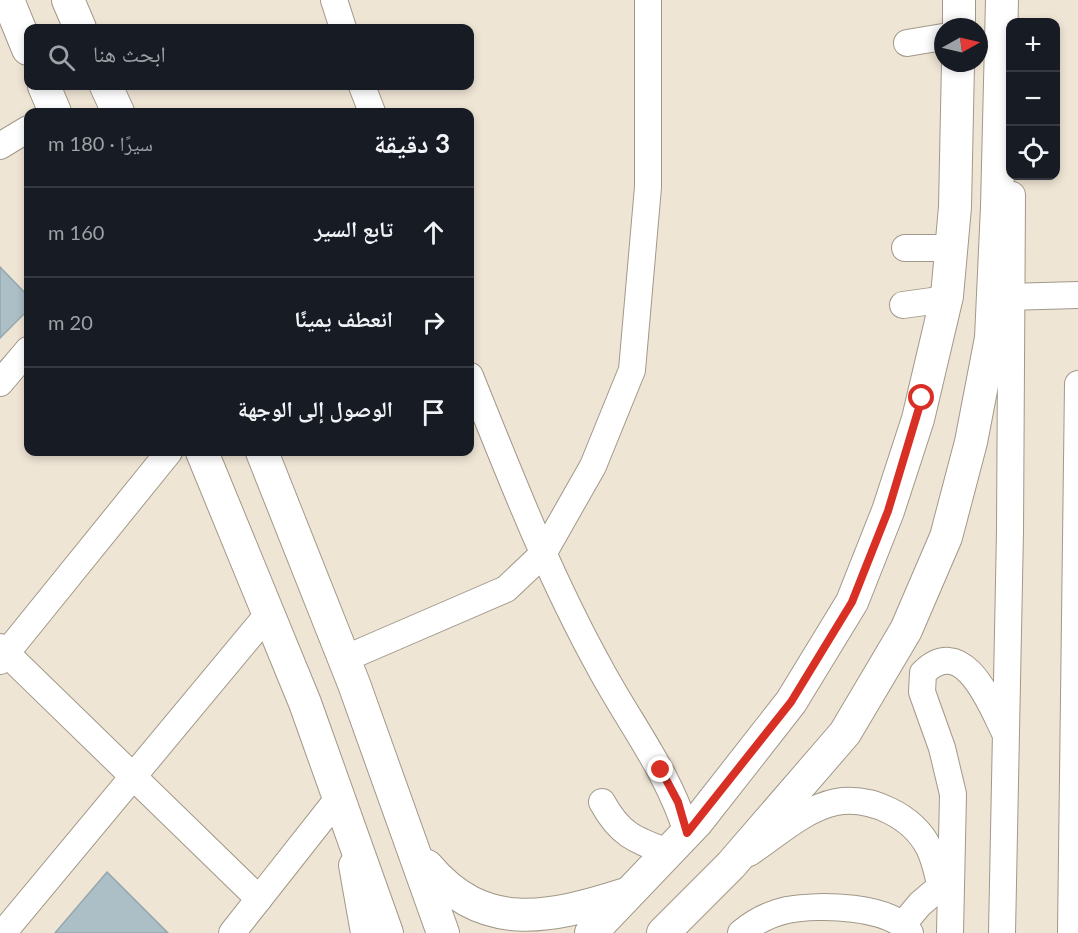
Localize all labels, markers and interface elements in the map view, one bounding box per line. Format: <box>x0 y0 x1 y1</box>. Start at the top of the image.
north arrow <box>934 18 988 72</box>
map controls <box>1006 18 1060 180</box>
button: + <box>1006 18 1060 72</box>
search box <box>24 24 474 90</box>
text: ابحث هنا <box>93 40 166 67</box>
icon: search <box>45 41 78 74</box>
button: − <box>1006 72 1060 126</box>
button: locate <box>1006 126 1060 180</box>
text: 3 دقيقة <box>374 127 450 159</box>
text: سيرًا · 180 m <box>48 131 153 155</box>
text: تابع السير <box>314 215 393 242</box>
icon: ahead <box>417 216 450 249</box>
text: 160 m <box>48 220 104 244</box>
text: انعطف يمينًا <box>294 305 393 332</box>
icon: right <box>417 306 450 339</box>
text: 20 m <box>48 310 93 334</box>
route start <box>908 384 934 410</box>
text: الوصول إلى الوجهة <box>238 395 393 422</box>
icon: arrive <box>417 396 450 429</box>
route end <box>647 756 673 782</box>

